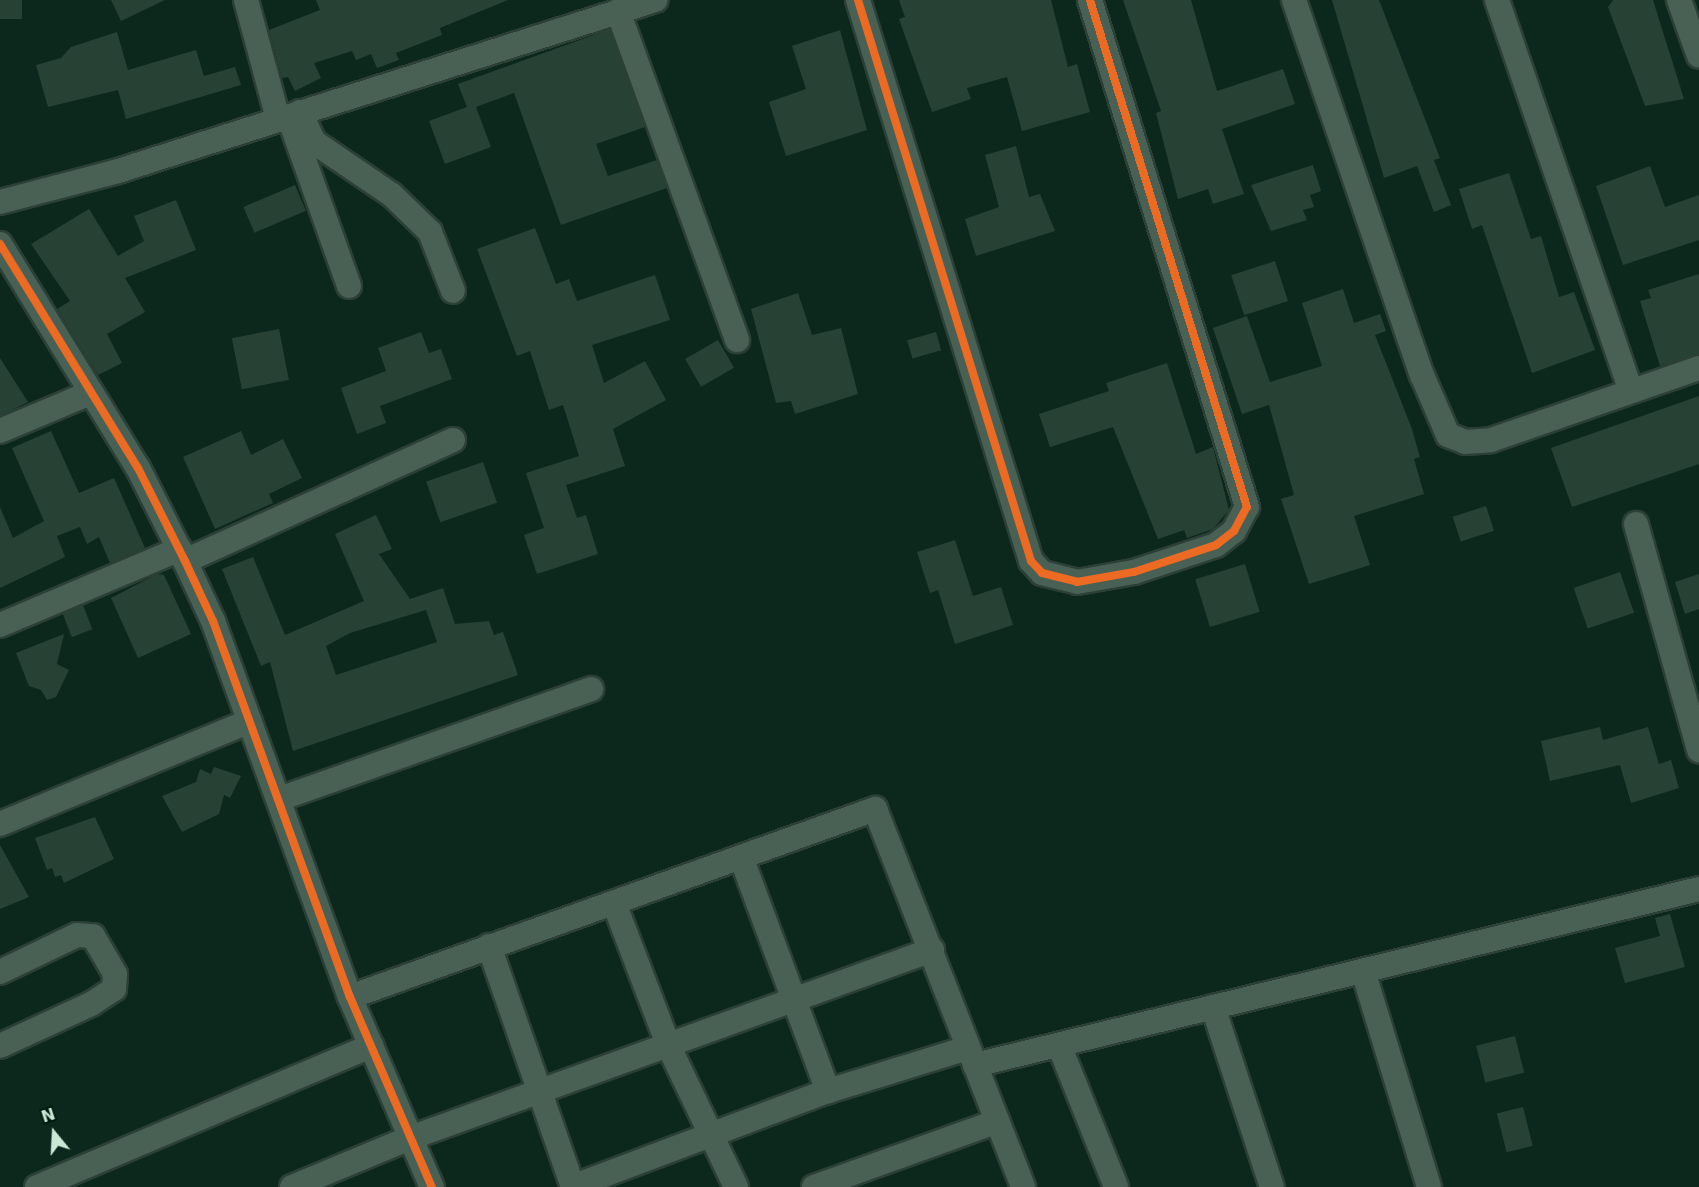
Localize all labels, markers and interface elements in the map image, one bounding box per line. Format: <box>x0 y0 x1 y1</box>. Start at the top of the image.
north arrow <box>24 1103 84 1163</box>
text: N <box>39 1104 58 1127</box>

